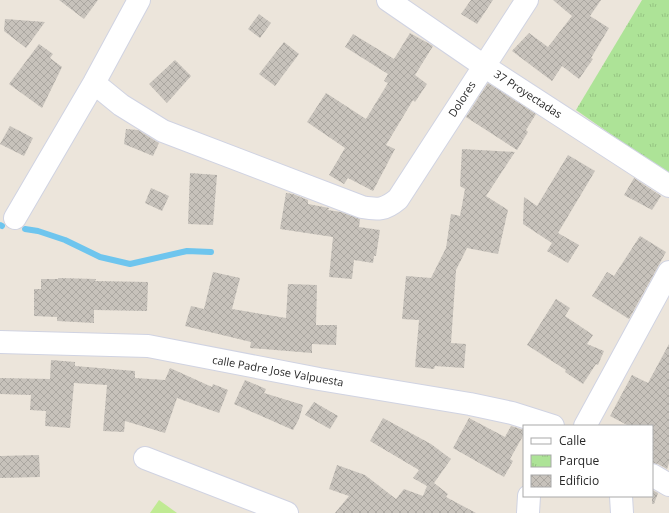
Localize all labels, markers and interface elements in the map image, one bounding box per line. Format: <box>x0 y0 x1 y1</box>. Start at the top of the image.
street label: 37 Proyectadas <box>491 66 565 121</box>
street label: Dolores <box>444 78 479 120</box>
street label: calle Padre Jose Valpuesta <box>211 352 345 389</box>
legend <box>523 425 653 497</box>
text: Calle <box>559 432 586 449</box>
text: Parque <box>559 452 599 469</box>
text: Edificio <box>559 472 599 489</box>

